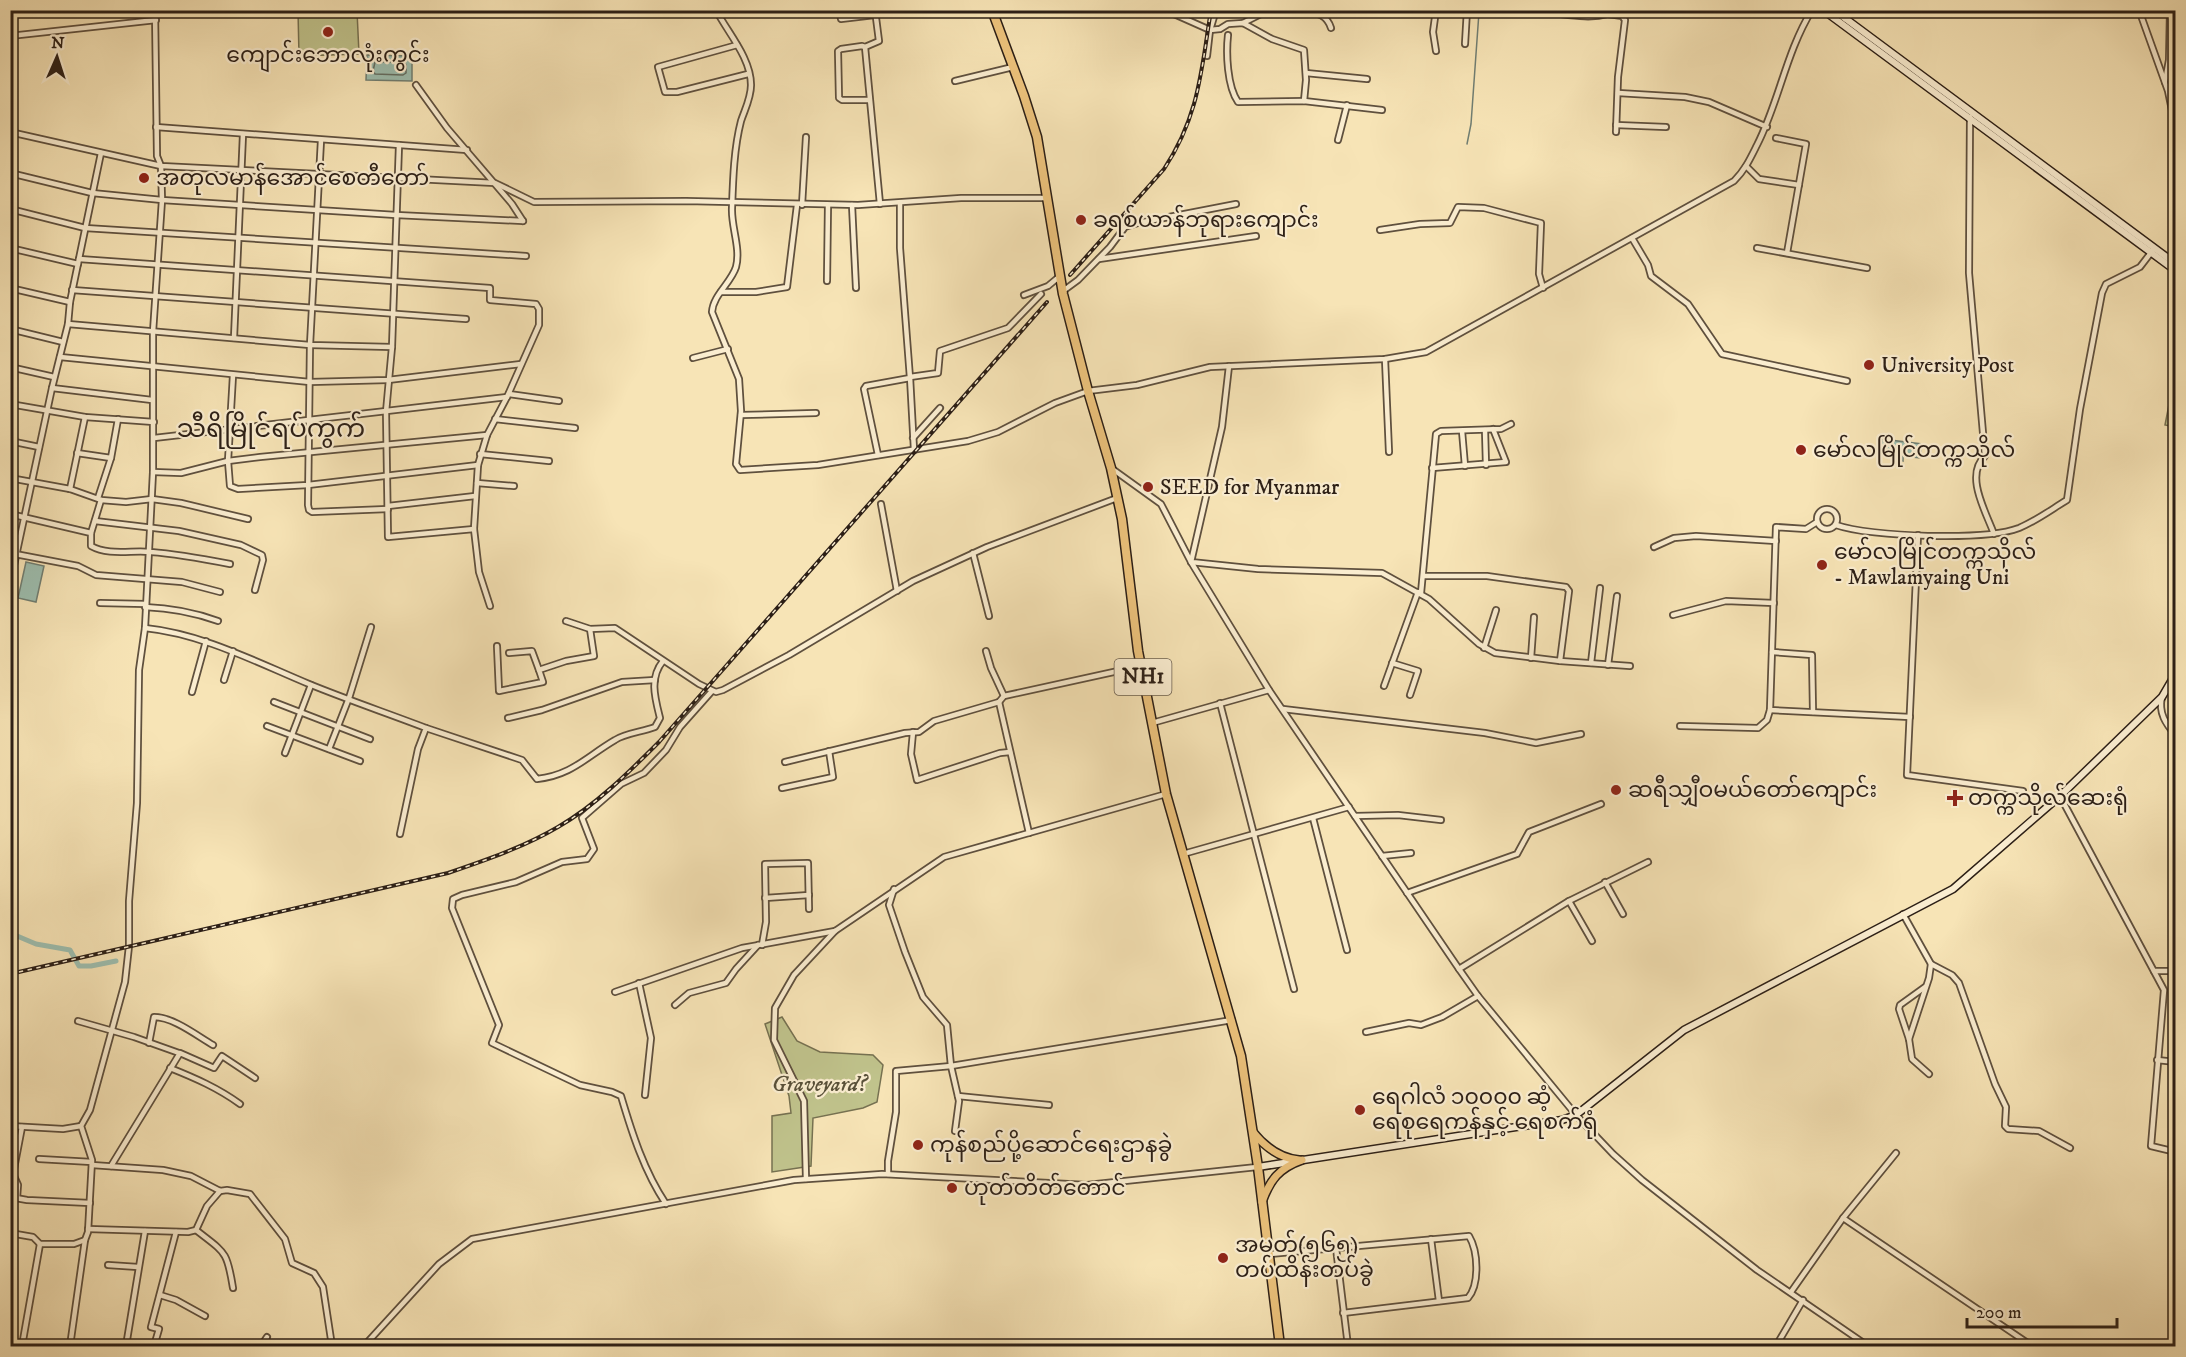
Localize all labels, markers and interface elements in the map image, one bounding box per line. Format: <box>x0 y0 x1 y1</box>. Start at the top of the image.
marker: ကျောင်းဘောလုံးကွင်း <box>321 25 335 39</box>
north arrow <box>27 27 87 87</box>
text: N <box>51 33 65 53</box>
place label: ကျောင်းဘောလုံးကွင်း <box>226 39 430 73</box>
place label: အတုလမာန်အောင်စေတီတော် <box>156 162 429 195</box>
marker: အတုလမာန်အောင်စေတီတော် <box>137 171 151 185</box>
place label: ခရစ်ယာန်ဘုရားကျောင်း <box>1093 204 1319 238</box>
marker: ခရစ်ယာန်ဘုရားကျောင်း <box>1074 213 1088 227</box>
place label: University Post <box>1881 352 2014 379</box>
marker: University Post <box>1862 358 1876 372</box>
district label: သီရိမြိုင်ရပ်ကွက် <box>177 411 365 449</box>
place label: မော်လမြိုင်တက္ကသိုလ် <box>1813 434 2015 467</box>
marker: မော်လမြိုင်တက္ကသိုလ် <box>1794 443 1808 457</box>
place label: SEED for Myanmar <box>1160 474 1340 501</box>
marker: SEED for Myanmar <box>1141 480 1155 494</box>
place label: မော်လမြိုင်တက္ကသိုလ် - Mawlamyaing Uni <box>1834 536 2036 591</box>
marker: မော်လမြိုင်တက္ကသိုလ် - Mawlamyaing Uni <box>1815 558 1829 572</box>
road number: NH1 <box>1114 659 1172 695</box>
place label: ဆရီသျှီဝမယ်တော်ကျောင်း <box>1628 774 1877 808</box>
place label: တက္ကသိုလ်ဆေးရုံ <box>1968 782 2128 815</box>
marker: ဆရီသျှီဝမယ်တော်ကျောင်း <box>1609 783 1623 797</box>
marker: တက္ကသိုလ်ဆေးရုံ <box>1946 789 1964 807</box>
park label: Graveyard? <box>772 1071 869 1098</box>
place label: ရေဂါလံ ၁၀၀၀၀ ဆံ့ ရေစုရေကန်နှင့် ရေစက်ရုံ <box>1372 1082 1598 1139</box>
marker: ရေဂါလံ ၁၀၀၀၀ ဆံ့ ရေစုရေကန်နှင့် ရေစက်ရုံ <box>1353 1103 1367 1117</box>
place label: ကုန်စည်ပို့ဆောင်ရေးဌာနခွဲ <box>930 1129 1172 1162</box>
marker: ကုန်စည်ပို့ဆောင်ရေးဌာနခွဲ <box>911 1138 925 1152</box>
place label: ဟုတ်တိတ်တောင် <box>964 1172 1126 1205</box>
marker: ဟုတ်တိတ်တောင် <box>945 1181 959 1195</box>
place label: အမှတ်(၅၆၅) တပ်ထိန်းတပ်ခွဲ <box>1235 1229 1374 1287</box>
marker: အမှတ်(၅၆၅) တပ်ထိန်းတပ်ခွဲ <box>1216 1251 1230 1265</box>
scale bar <box>1967 1291 2117 1329</box>
text: 200 m <box>1976 1302 2022 1324</box>

